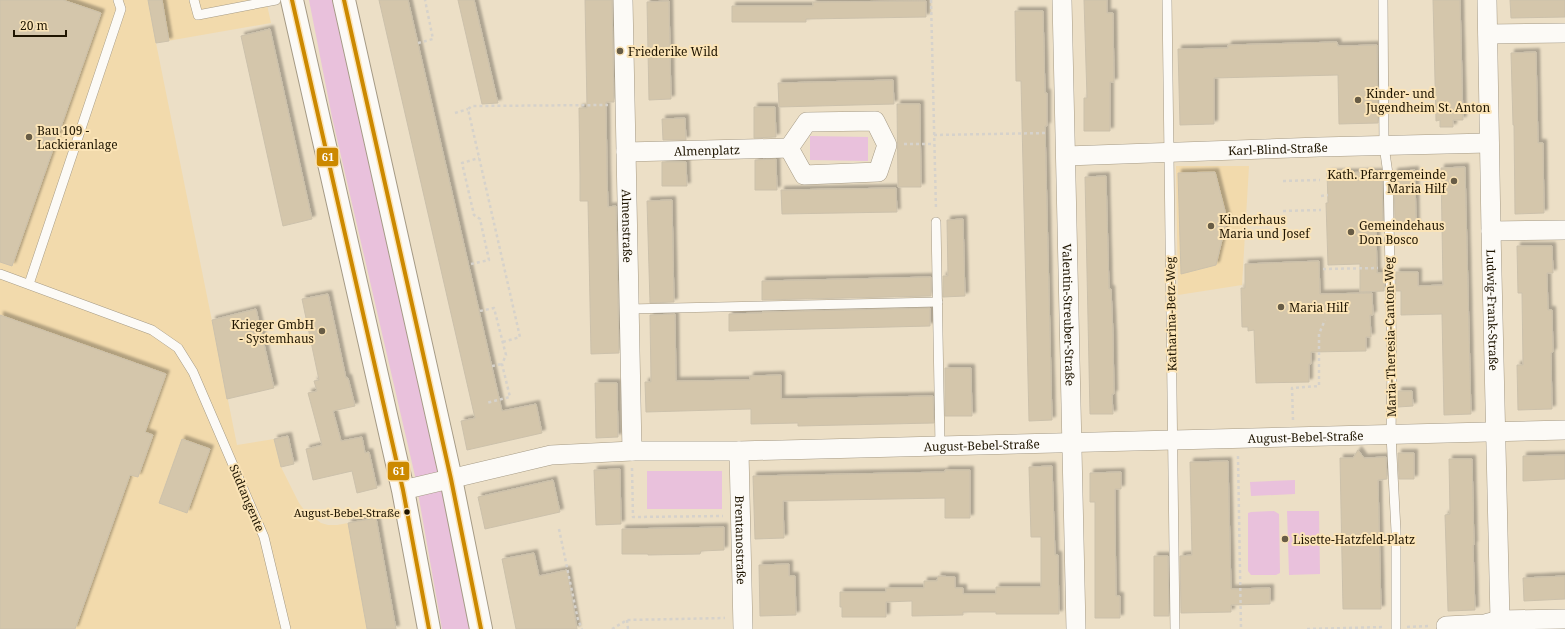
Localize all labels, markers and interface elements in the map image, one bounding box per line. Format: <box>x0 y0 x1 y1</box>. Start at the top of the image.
scale bar <box>14 12 66 38</box>
text: 20 m <box>20 17 48 34</box>
place label: Friederike Wild <box>628 43 719 60</box>
marker: Friederike Wild <box>615 46 625 56</box>
place label: Kinder- und Jugendheim St. Anton <box>1365 85 1490 116</box>
marker: Kinder- und Jugendheim St. Anton <box>1353 95 1363 105</box>
place label: Bau 109 - Lackieranlage <box>37 122 118 153</box>
marker: Bau 109 - Lackieranlage <box>24 132 34 142</box>
street label: Karl-Blind-Straße <box>1228 138 1328 159</box>
street label: Almenplatz <box>674 141 740 159</box>
line badge: 61 <box>316 147 339 167</box>
text: 61 <box>322 149 334 164</box>
place label: Kath. Pfarrgemeinde Maria Hilf <box>1327 166 1448 197</box>
marker: Kath. Pfarrgemeinde Maria Hilf <box>1449 176 1459 186</box>
street label: Almenstraße <box>618 189 637 263</box>
place label: Kinderhaus Maria und Josef <box>1219 211 1311 242</box>
place label: Gemeindehaus Don Bosco <box>1359 217 1445 248</box>
marker: Kinderhaus Maria und Josef <box>1206 221 1216 231</box>
marker: Gemeindehaus Don Bosco <box>1346 227 1356 237</box>
street label: Valentin-Streuber-Straße <box>1059 244 1079 386</box>
street label: Ludwig-Frank-Straße <box>1483 249 1503 371</box>
street label: Katharina-Betz-Weg <box>1161 256 1180 371</box>
street label: Maria-Theresia-Canton-Weg <box>1380 256 1400 417</box>
place label: Maria Hilf <box>1289 299 1349 316</box>
marker: Maria Hilf <box>1276 302 1286 312</box>
place label: Krieger GmbH - Systemhaus <box>231 316 314 347</box>
marker: Krieger GmbH - Systemhaus <box>317 326 327 336</box>
street label: August-Bebel-Straße <box>1247 427 1364 447</box>
street label: August-Bebel-Straße <box>924 435 1040 455</box>
line badge: 61 <box>387 461 410 481</box>
street label: Südtangente <box>225 462 269 534</box>
text: 61 <box>393 463 405 478</box>
street label: Brentanostraße <box>731 495 751 585</box>
place label: August-Bebel-Straße <box>294 505 400 520</box>
marker: August-Bebel-Straße <box>402 507 412 517</box>
place label: Lisette-Hatzfeld-Platz <box>1293 531 1415 548</box>
marker: Lisette-Hatzfeld-Platz <box>1280 534 1290 544</box>

